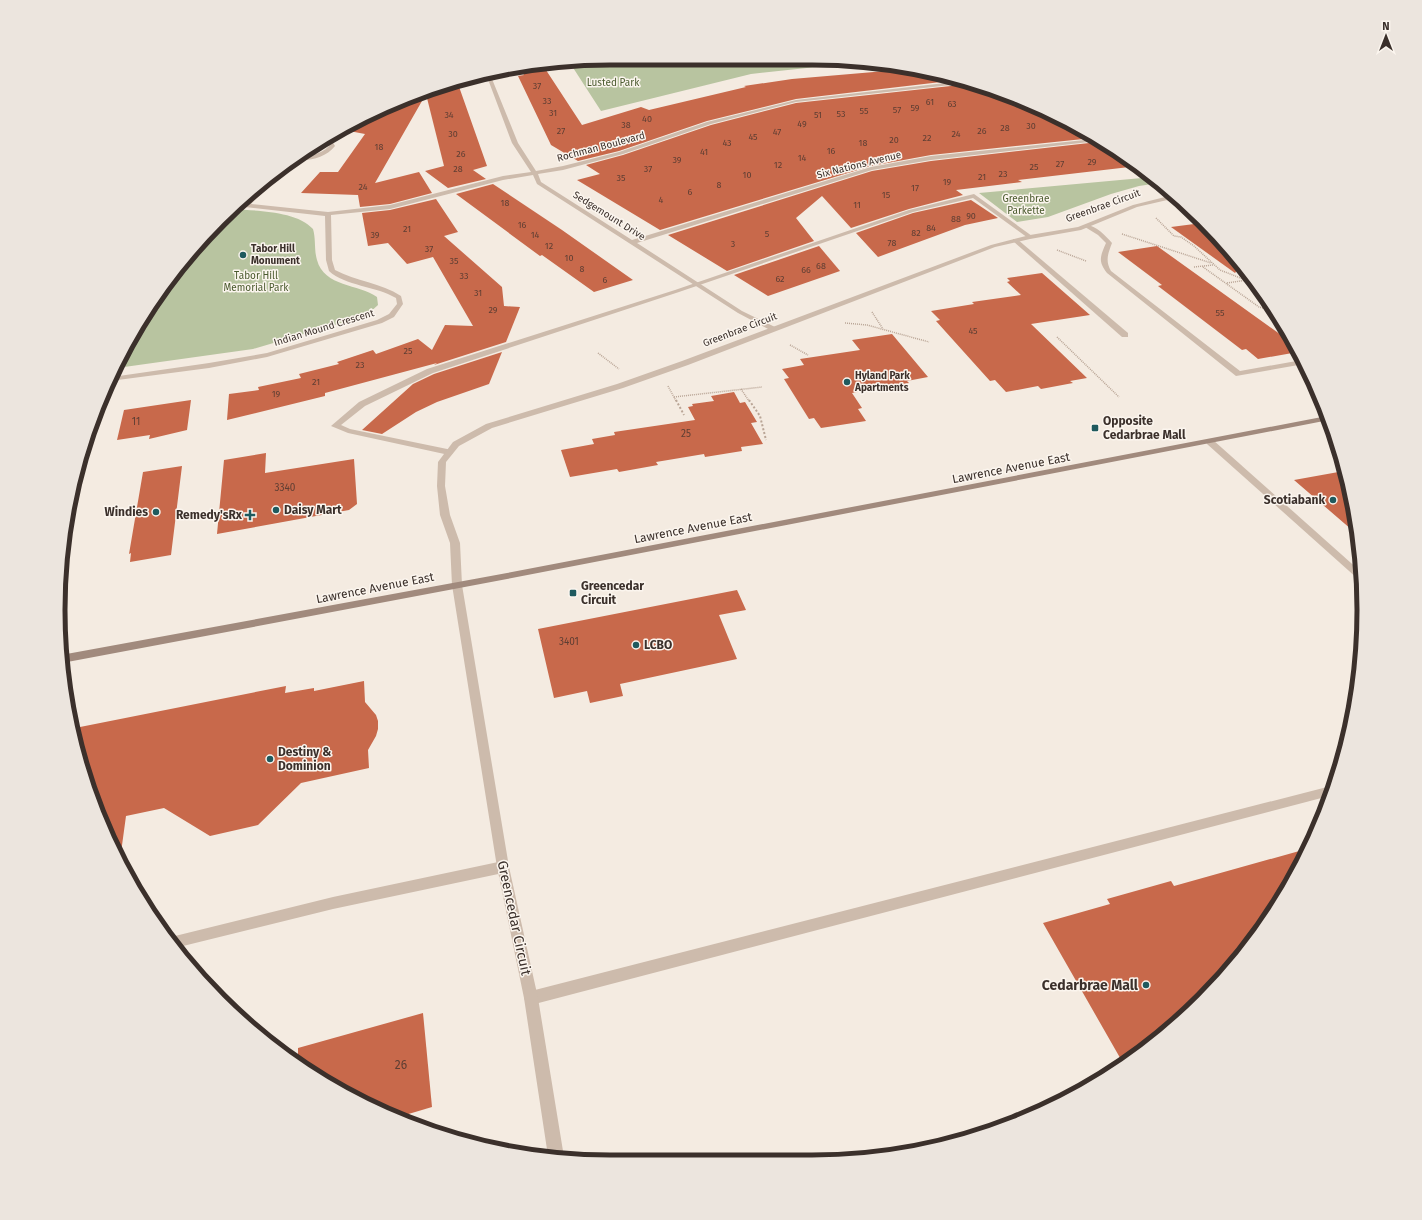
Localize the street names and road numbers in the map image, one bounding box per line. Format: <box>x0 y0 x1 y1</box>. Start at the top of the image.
street label: Rochman Boulevard <box>556 129 646 165</box>
street label: Six Nations Avenue <box>815 149 903 181</box>
street label: Greenbrae Circuit <box>1064 187 1142 225</box>
street label: Sedgemount Drive <box>571 189 647 243</box>
street label: Indian Mound Crescent <box>272 307 376 349</box>
street label: Greenbrae Circuit <box>701 310 779 350</box>
street label: Lawrence Avenue East <box>951 450 1072 486</box>
street label: Lawrence Avenue East <box>633 510 754 546</box>
street label: Lawrence Avenue East <box>315 570 436 606</box>
street label: Greencedar Circuit <box>494 859 535 978</box>

